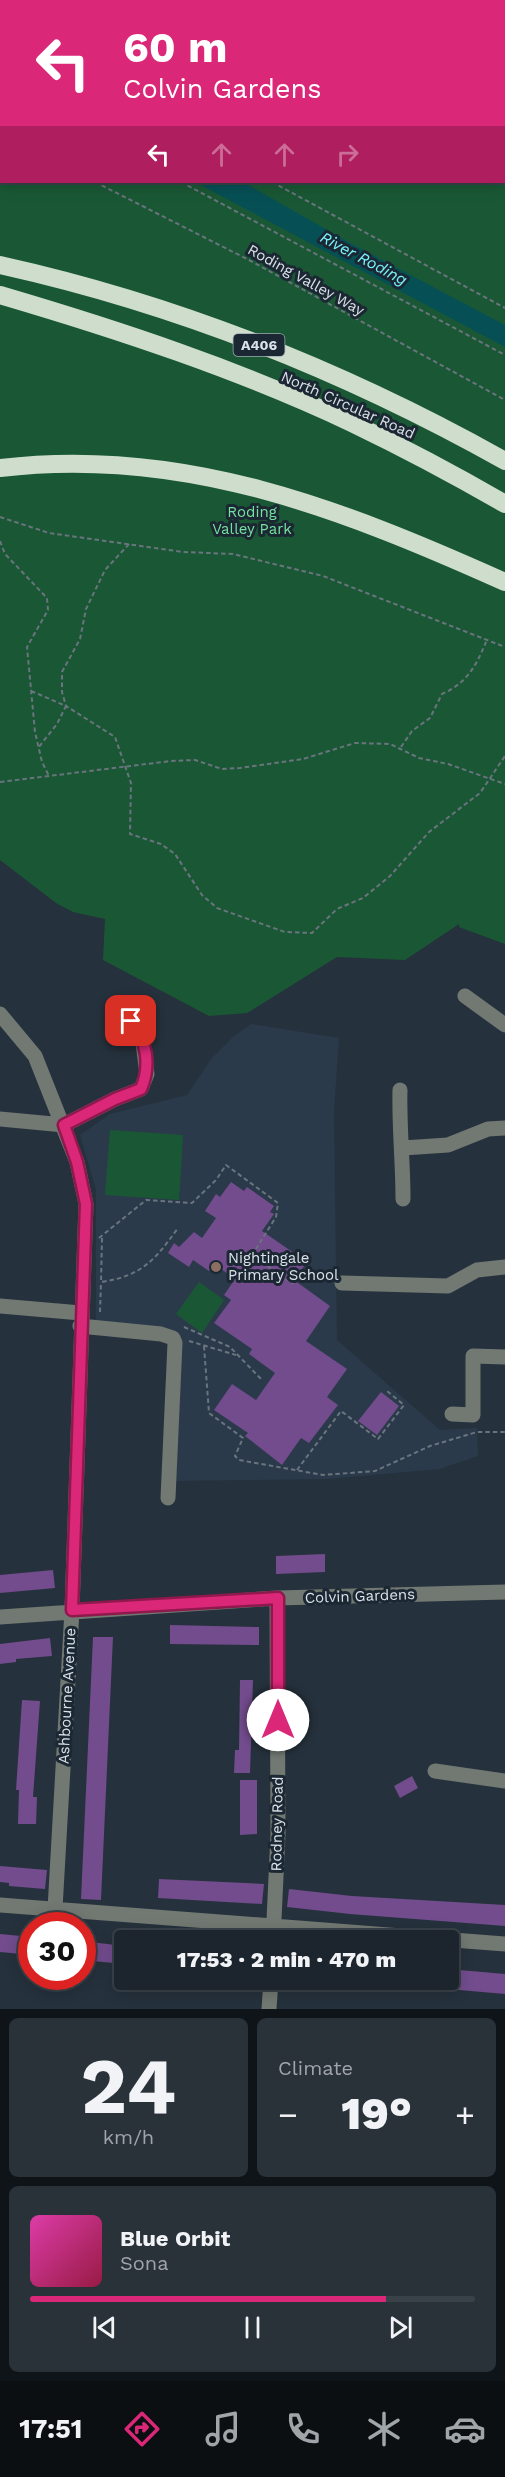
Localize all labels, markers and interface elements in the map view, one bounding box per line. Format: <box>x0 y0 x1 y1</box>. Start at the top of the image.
text: 60 m <box>123 23 227 72</box>
icon: left <box>24 24 102 102</box>
text: Colvin Gardens <box>123 73 321 105</box>
icon: left <box>142 138 175 171</box>
icon: ahead <box>205 138 238 171</box>
icon: ahead <box>268 138 301 171</box>
icon: right <box>331 138 364 171</box>
water label: River Roding <box>317 228 411 289</box>
street label: Roding Valley Way <box>245 240 368 320</box>
road number: A406 <box>234 334 284 356</box>
street label: North Circular Road <box>278 367 418 443</box>
park label: Roding Valley Park <box>212 503 292 538</box>
pin <box>105 995 156 1046</box>
icon: arrive <box>114 1004 147 1037</box>
place label: Nightingale Primary School <box>228 1249 339 1284</box>
marker: Nightingale Primary School <box>209 1260 223 1274</box>
street label: Colvin Gardens <box>305 1585 415 1607</box>
street label: Ashbourne Avenue <box>54 1627 80 1765</box>
position arrow <box>246 1688 310 1752</box>
street label: Rodney Road <box>267 1776 287 1872</box>
speed limit sign: 30 <box>18 1912 96 1990</box>
text: 17:53 · 2 min · 470 m <box>177 1947 396 1972</box>
text: 24 <box>81 2040 176 2132</box>
text: Climate <box>278 2056 353 2080</box>
text: 19° <box>341 2087 412 2140</box>
text: − <box>278 2095 298 2134</box>
text: + <box>455 2095 475 2134</box>
text: km/h <box>103 2125 154 2149</box>
text: Blue Orbit <box>120 2226 230 2251</box>
text: Sona <box>120 2251 169 2275</box>
icon: previous <box>88 2311 121 2344</box>
icon: pause <box>236 2311 269 2344</box>
icon: next <box>384 2311 417 2344</box>
icon: directions <box>121 2408 163 2450</box>
icon: music <box>202 2408 244 2450</box>
icon: phone <box>282 2408 324 2450</box>
icon: climate <box>363 2408 405 2450</box>
icon: car <box>444 2408 486 2450</box>
text: 17:51 <box>19 2413 82 2445</box>

